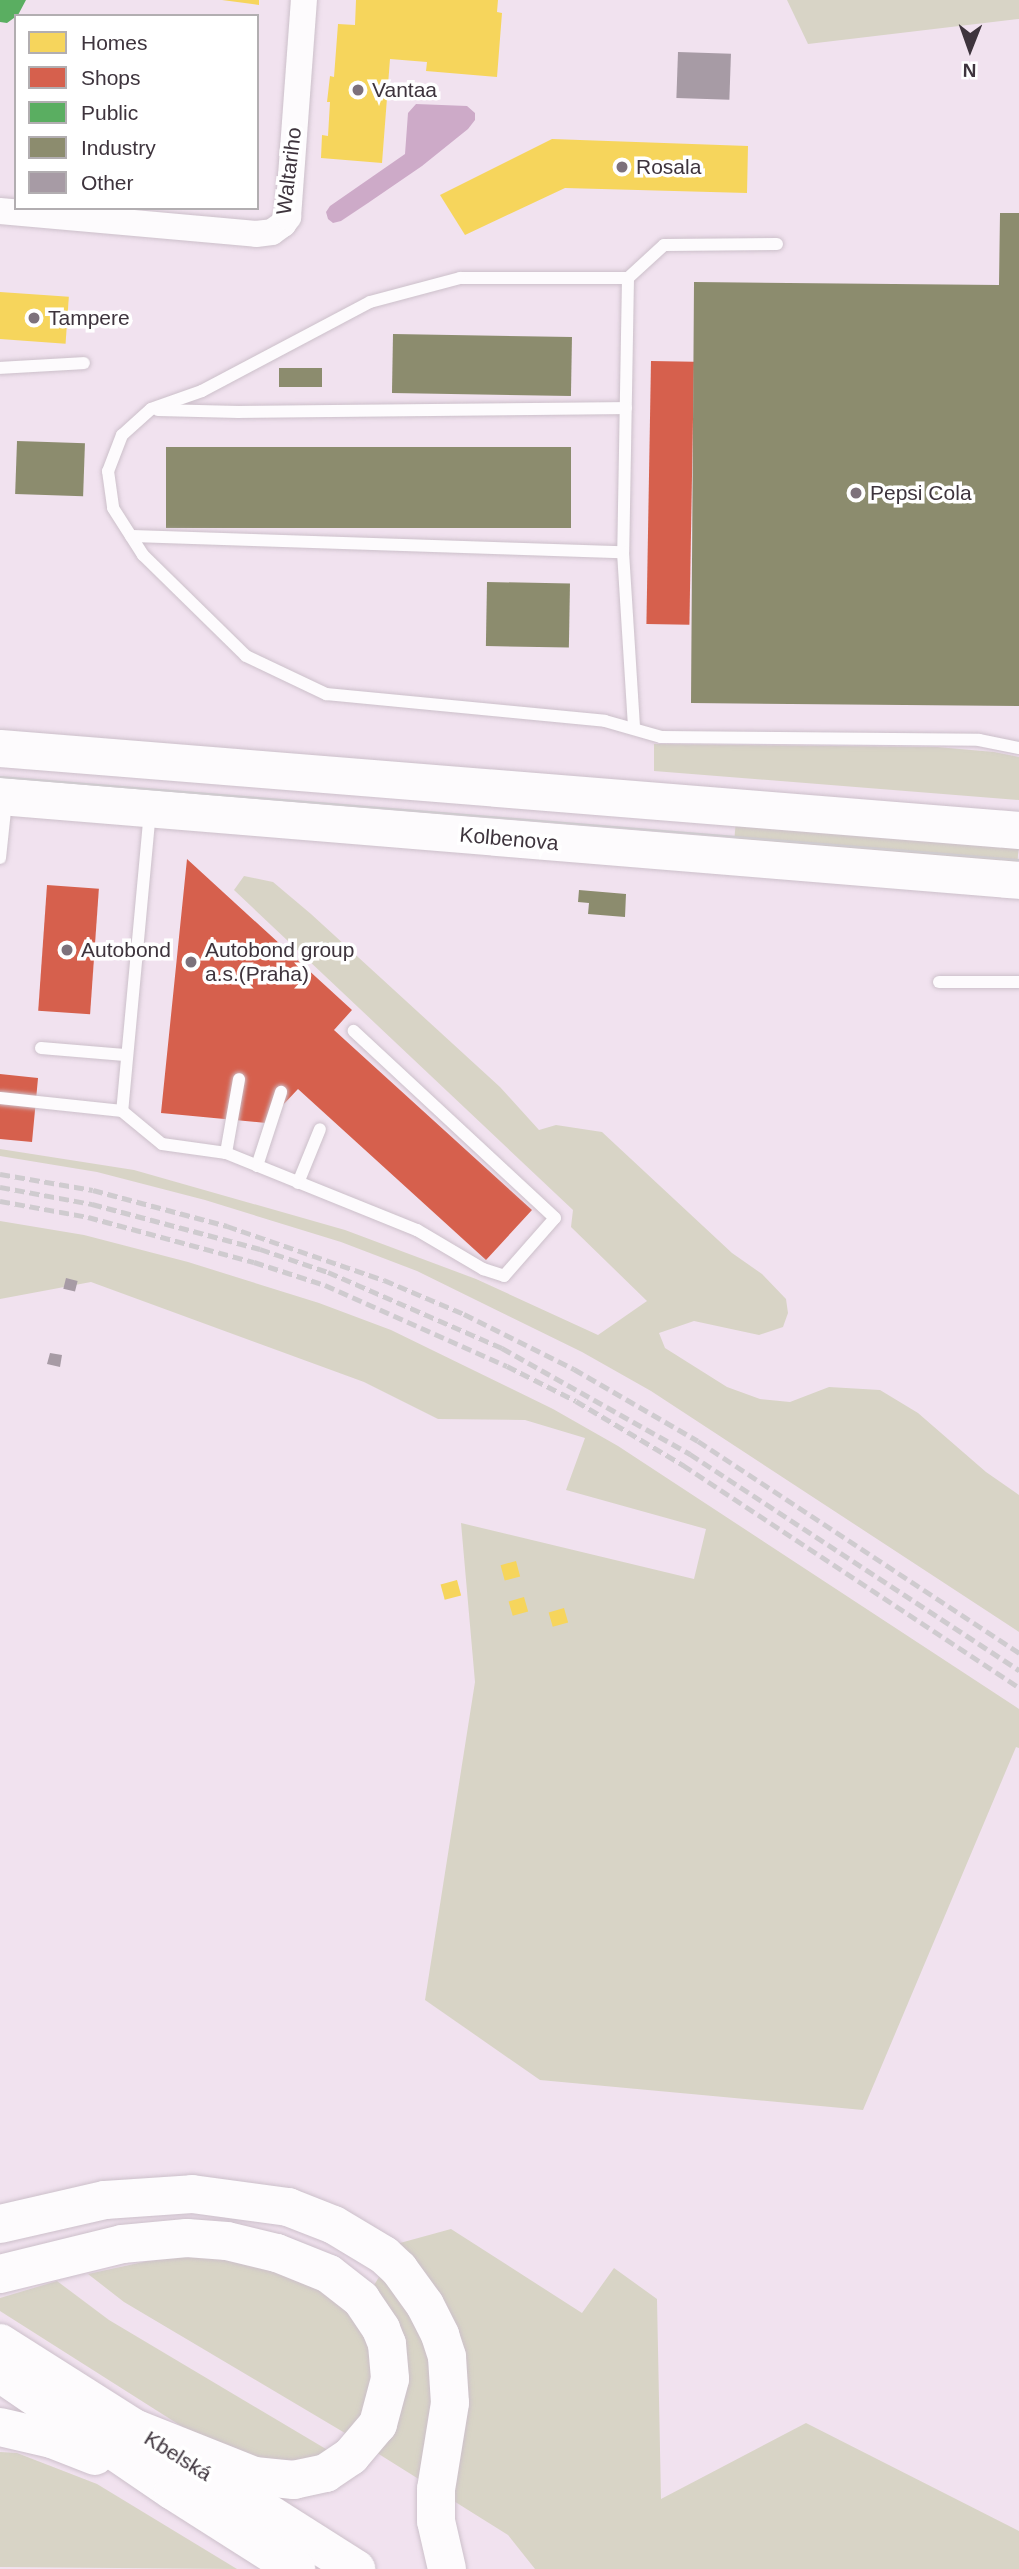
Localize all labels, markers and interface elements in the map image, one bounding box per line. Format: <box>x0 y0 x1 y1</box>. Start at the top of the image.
legend <box>14 14 259 210</box>
north arrow <box>935 14 1005 84</box>
text: Homes <box>81 31 148 54</box>
text: N <box>963 60 977 81</box>
text: Shops <box>81 66 141 89</box>
place label: Vantaa <box>372 77 437 103</box>
marker: Vantaa <box>350 82 366 98</box>
text: Public <box>81 101 138 124</box>
street label: Waltariho <box>271 126 307 216</box>
text: Industry <box>81 136 156 159</box>
place label: Rosala <box>636 154 701 180</box>
marker: Rosala <box>614 159 630 175</box>
text: Other <box>81 171 134 194</box>
place label: Tampere <box>48 305 130 331</box>
marker: Tampere <box>26 310 42 326</box>
place label: Pepsi Cola <box>870 480 972 506</box>
marker: Pepsi Cola <box>848 485 864 501</box>
street label: Kolbenova <box>458 822 560 856</box>
place label: Autobond <box>81 937 171 963</box>
place label: Autobond group a.s.(Praha) <box>205 937 354 987</box>
marker: Autobond <box>59 942 75 958</box>
marker: Autobond group a.s.(Praha) <box>183 954 199 970</box>
street label: Kbelská <box>140 2426 216 2486</box>

